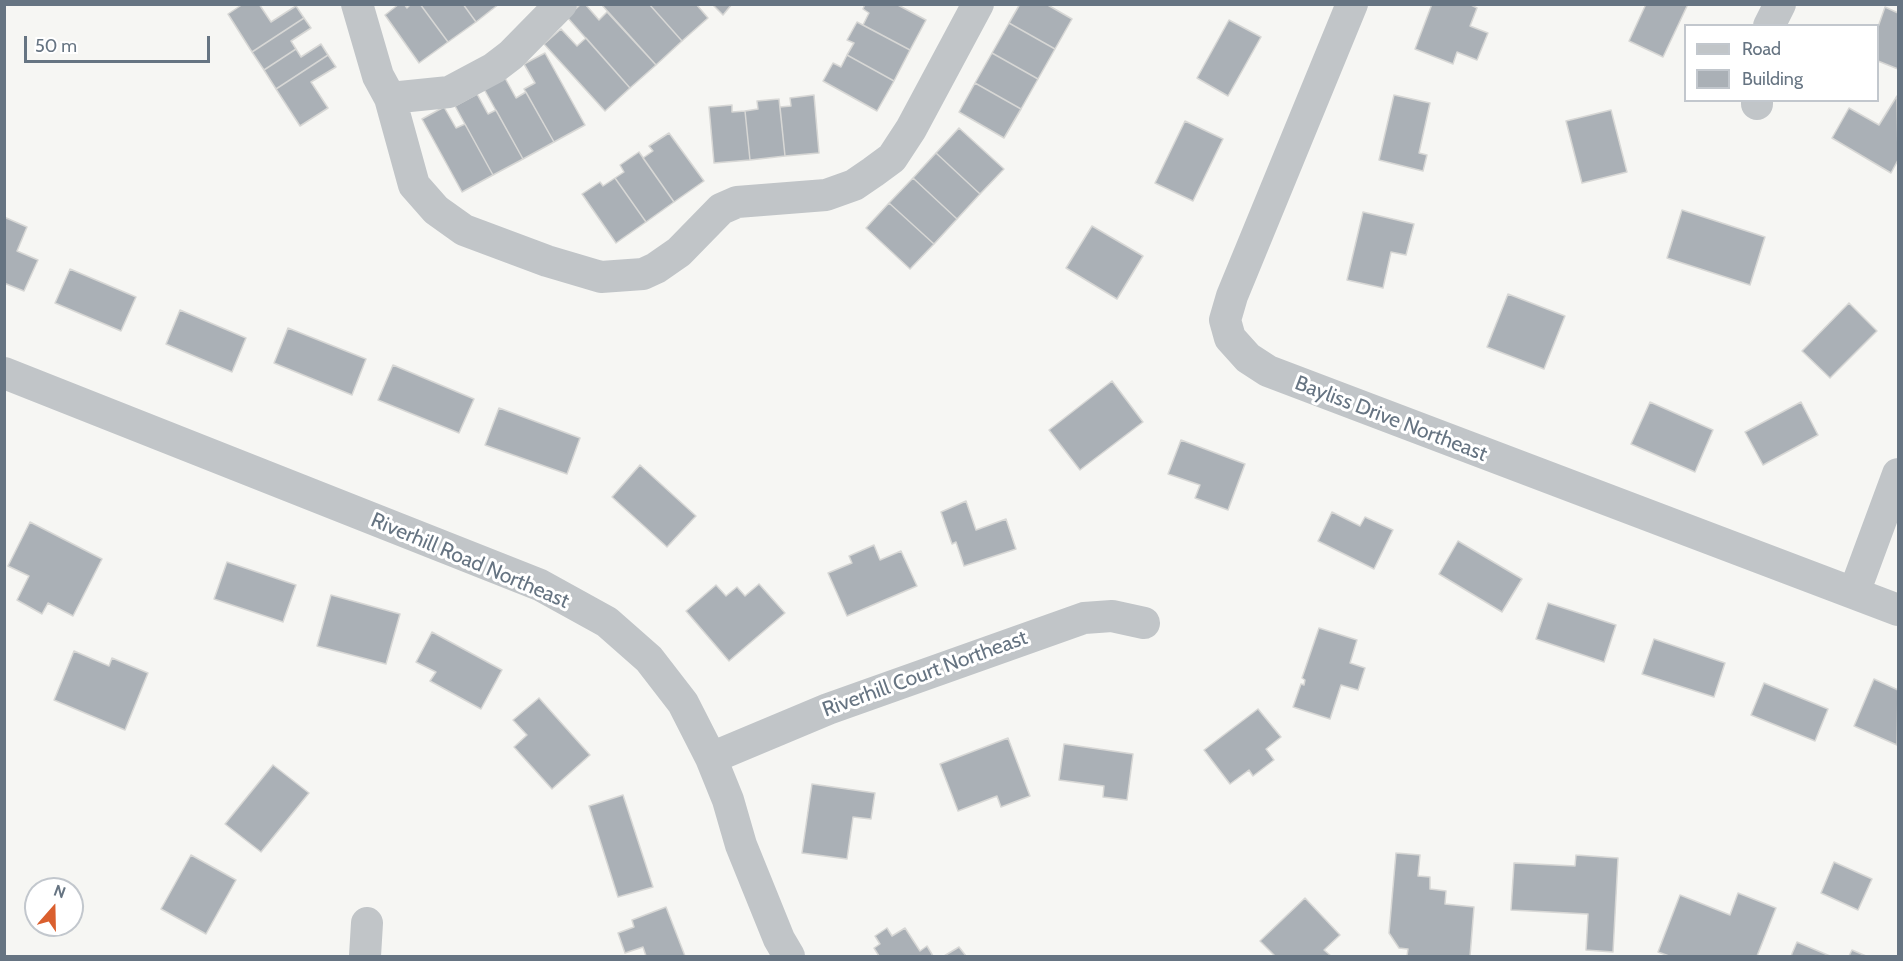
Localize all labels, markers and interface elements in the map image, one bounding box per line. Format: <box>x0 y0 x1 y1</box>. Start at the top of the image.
scale bar <box>27 24 213 62</box>
legend <box>1684 24 1879 102</box>
text: 50 m <box>35 35 77 57</box>
text: Road <box>1742 38 1781 60</box>
text: Building <box>1742 68 1803 90</box>
street label: Bayliss Drive Northeast <box>1291 371 1491 467</box>
street label: Riverhill Road Northeast <box>367 508 573 614</box>
street label: Riverhill Court Northeast <box>819 625 1031 723</box>
north arrow <box>24 877 84 937</box>
text: N <box>51 881 68 902</box>

